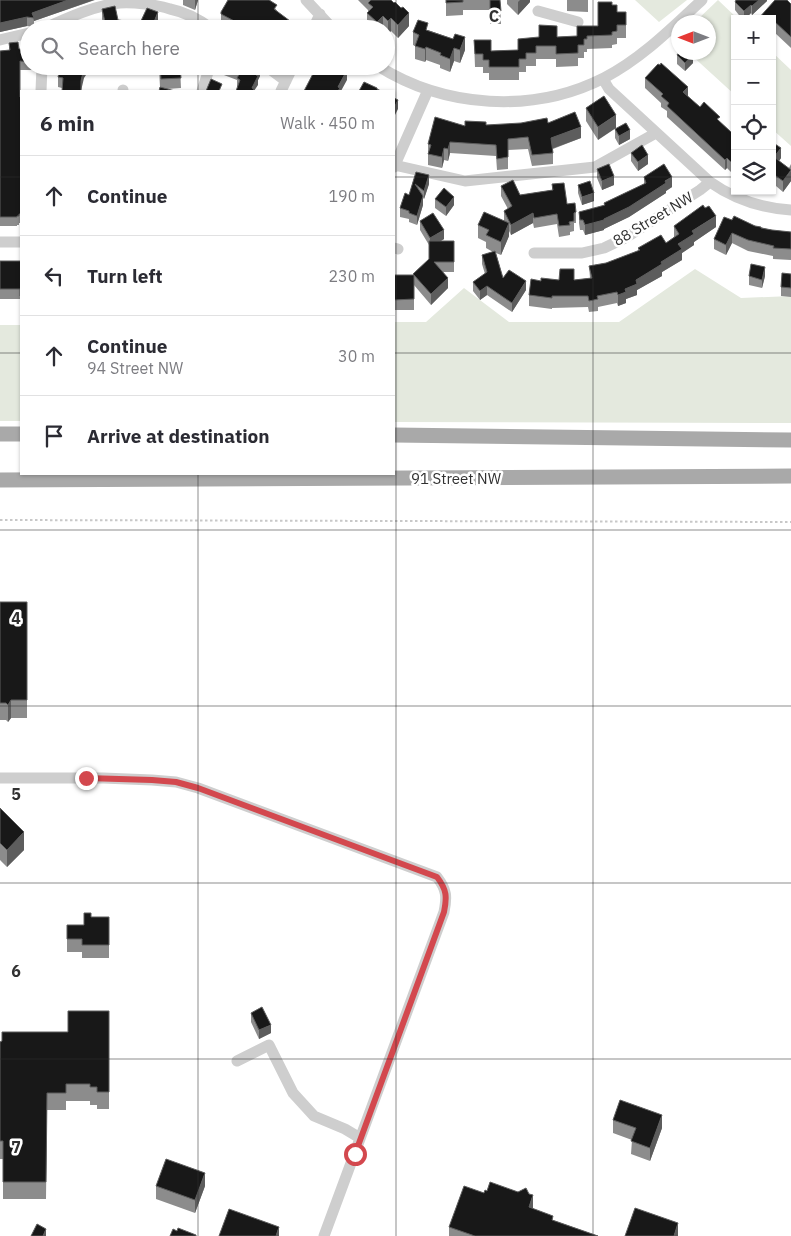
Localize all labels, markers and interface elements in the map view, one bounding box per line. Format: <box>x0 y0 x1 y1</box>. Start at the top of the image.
text: C <box>489 6 499 26</box>
north arrow <box>671 15 716 60</box>
map controls <box>731 15 776 195</box>
button: + <box>731 15 776 60</box>
search box <box>20 20 395 75</box>
icon: search <box>38 34 66 62</box>
text: Search here <box>78 36 180 60</box>
button: − <box>731 60 776 105</box>
button: locate <box>731 105 776 150</box>
text: 6 min <box>40 109 95 137</box>
text: Walk · 450 m <box>280 113 375 133</box>
button: layers <box>731 150 776 195</box>
icon: ahead <box>40 182 68 210</box>
text: Continue <box>87 184 167 208</box>
text: 190 m <box>328 186 375 206</box>
street label: 88 Street NW <box>609 187 697 250</box>
icon: left <box>40 262 68 290</box>
text: Turn left <box>87 264 163 288</box>
text: 230 m <box>328 266 375 286</box>
text: Continue <box>87 334 167 358</box>
icon: ahead <box>40 342 68 370</box>
text: 30 m <box>338 346 375 366</box>
text: 94 Street NW <box>87 358 183 378</box>
icon: arrive <box>40 422 68 450</box>
text: Arrive at destination <box>87 424 270 448</box>
street label: 91 Street NW <box>411 469 502 488</box>
text: 4 <box>11 608 21 628</box>
route end <box>75 767 98 790</box>
text: 5 <box>11 784 21 804</box>
text: 6 <box>11 961 21 981</box>
text: 7 <box>11 1137 21 1157</box>
route start <box>344 1143 367 1166</box>

